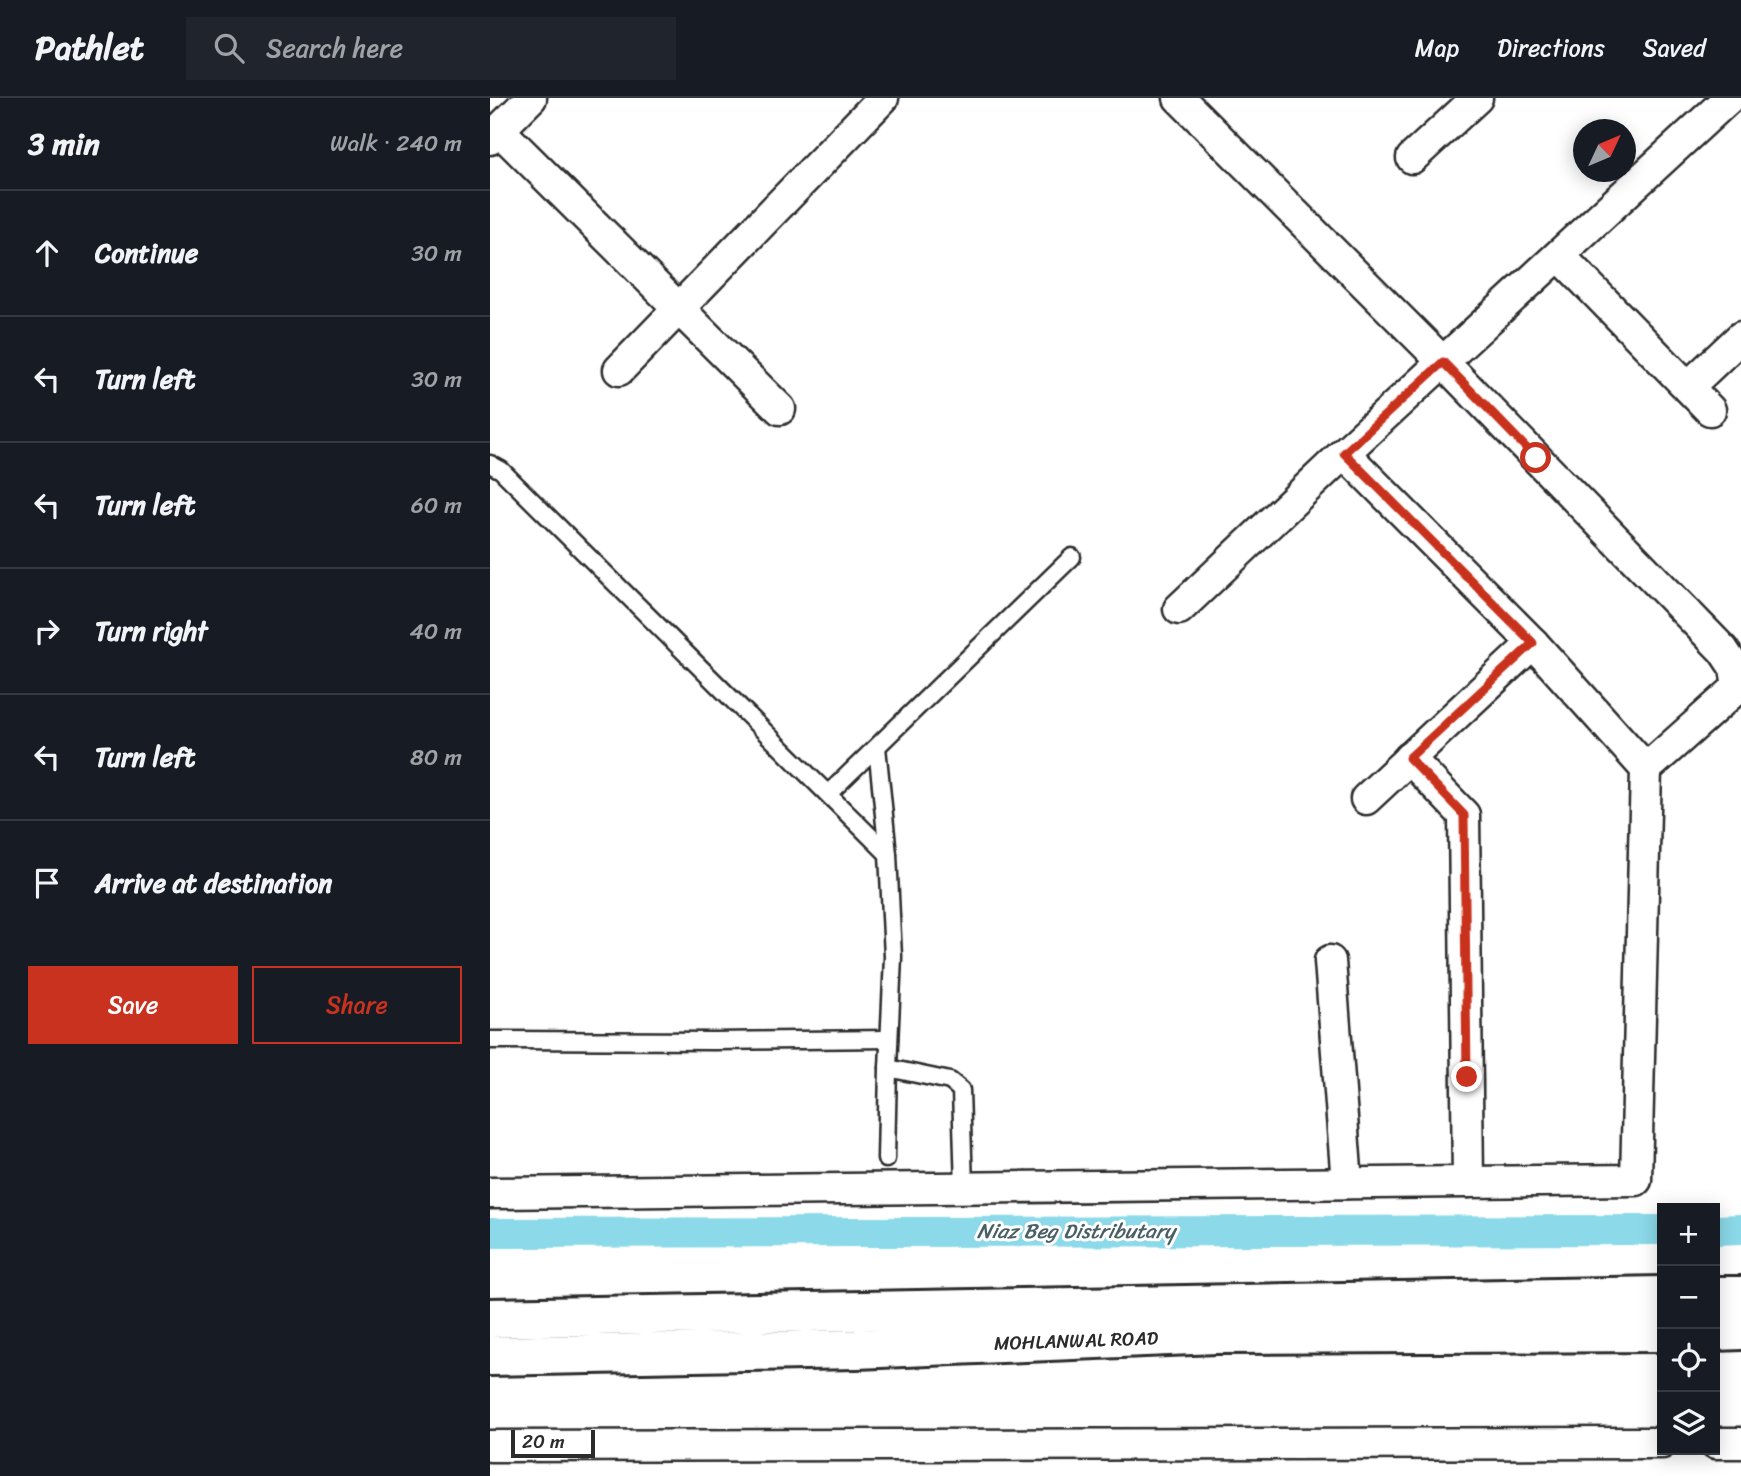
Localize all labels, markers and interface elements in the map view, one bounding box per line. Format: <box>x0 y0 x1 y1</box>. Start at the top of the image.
search box <box>186 17 676 80</box>
text: Pathlet <box>35 19 144 77</box>
text: Search here <box>266 25 403 71</box>
text: Map <box>1415 27 1459 69</box>
text: Directions <box>1497 27 1605 69</box>
text: Saved <box>1643 27 1706 69</box>
icon: search <box>210 29 248 67</box>
text: 3 min <box>28 117 100 171</box>
north arrow <box>1573 119 1636 182</box>
text: Walk · 240 m <box>330 123 462 164</box>
text: Continue <box>95 230 198 276</box>
text: 30 m <box>411 233 462 274</box>
icon: ahead <box>28 234 66 272</box>
text: Turn left <box>95 356 195 402</box>
text: 30 m <box>411 359 462 400</box>
icon: left <box>28 360 66 398</box>
route start <box>1520 442 1551 473</box>
text: Turn left <box>95 482 195 528</box>
text: 60 m <box>411 485 462 526</box>
icon: left <box>28 486 66 524</box>
text: Turn right <box>95 608 208 654</box>
text: 40 m <box>409 611 462 652</box>
icon: right <box>28 612 66 650</box>
text: Turn left <box>95 734 195 780</box>
text: 80 m <box>410 737 462 778</box>
icon: left <box>28 738 66 776</box>
text: Arrive at destination <box>95 860 332 906</box>
icon: arrive <box>28 864 66 902</box>
button: Save <box>28 966 238 1044</box>
button: Share <box>252 966 462 1044</box>
route end <box>1451 1061 1482 1092</box>
map controls <box>1657 1203 1720 1455</box>
button: + <box>1657 1203 1720 1266</box>
water label: Niaz Beg Distributary <box>977 1212 1178 1250</box>
button: − <box>1657 1266 1720 1329</box>
street label: MOHLANWAL ROAD <box>993 1321 1159 1360</box>
button: locate <box>1657 1329 1720 1392</box>
button: layers <box>1657 1392 1720 1455</box>
text: 20 m <box>522 1425 565 1458</box>
scale bar <box>511 1427 595 1459</box>

